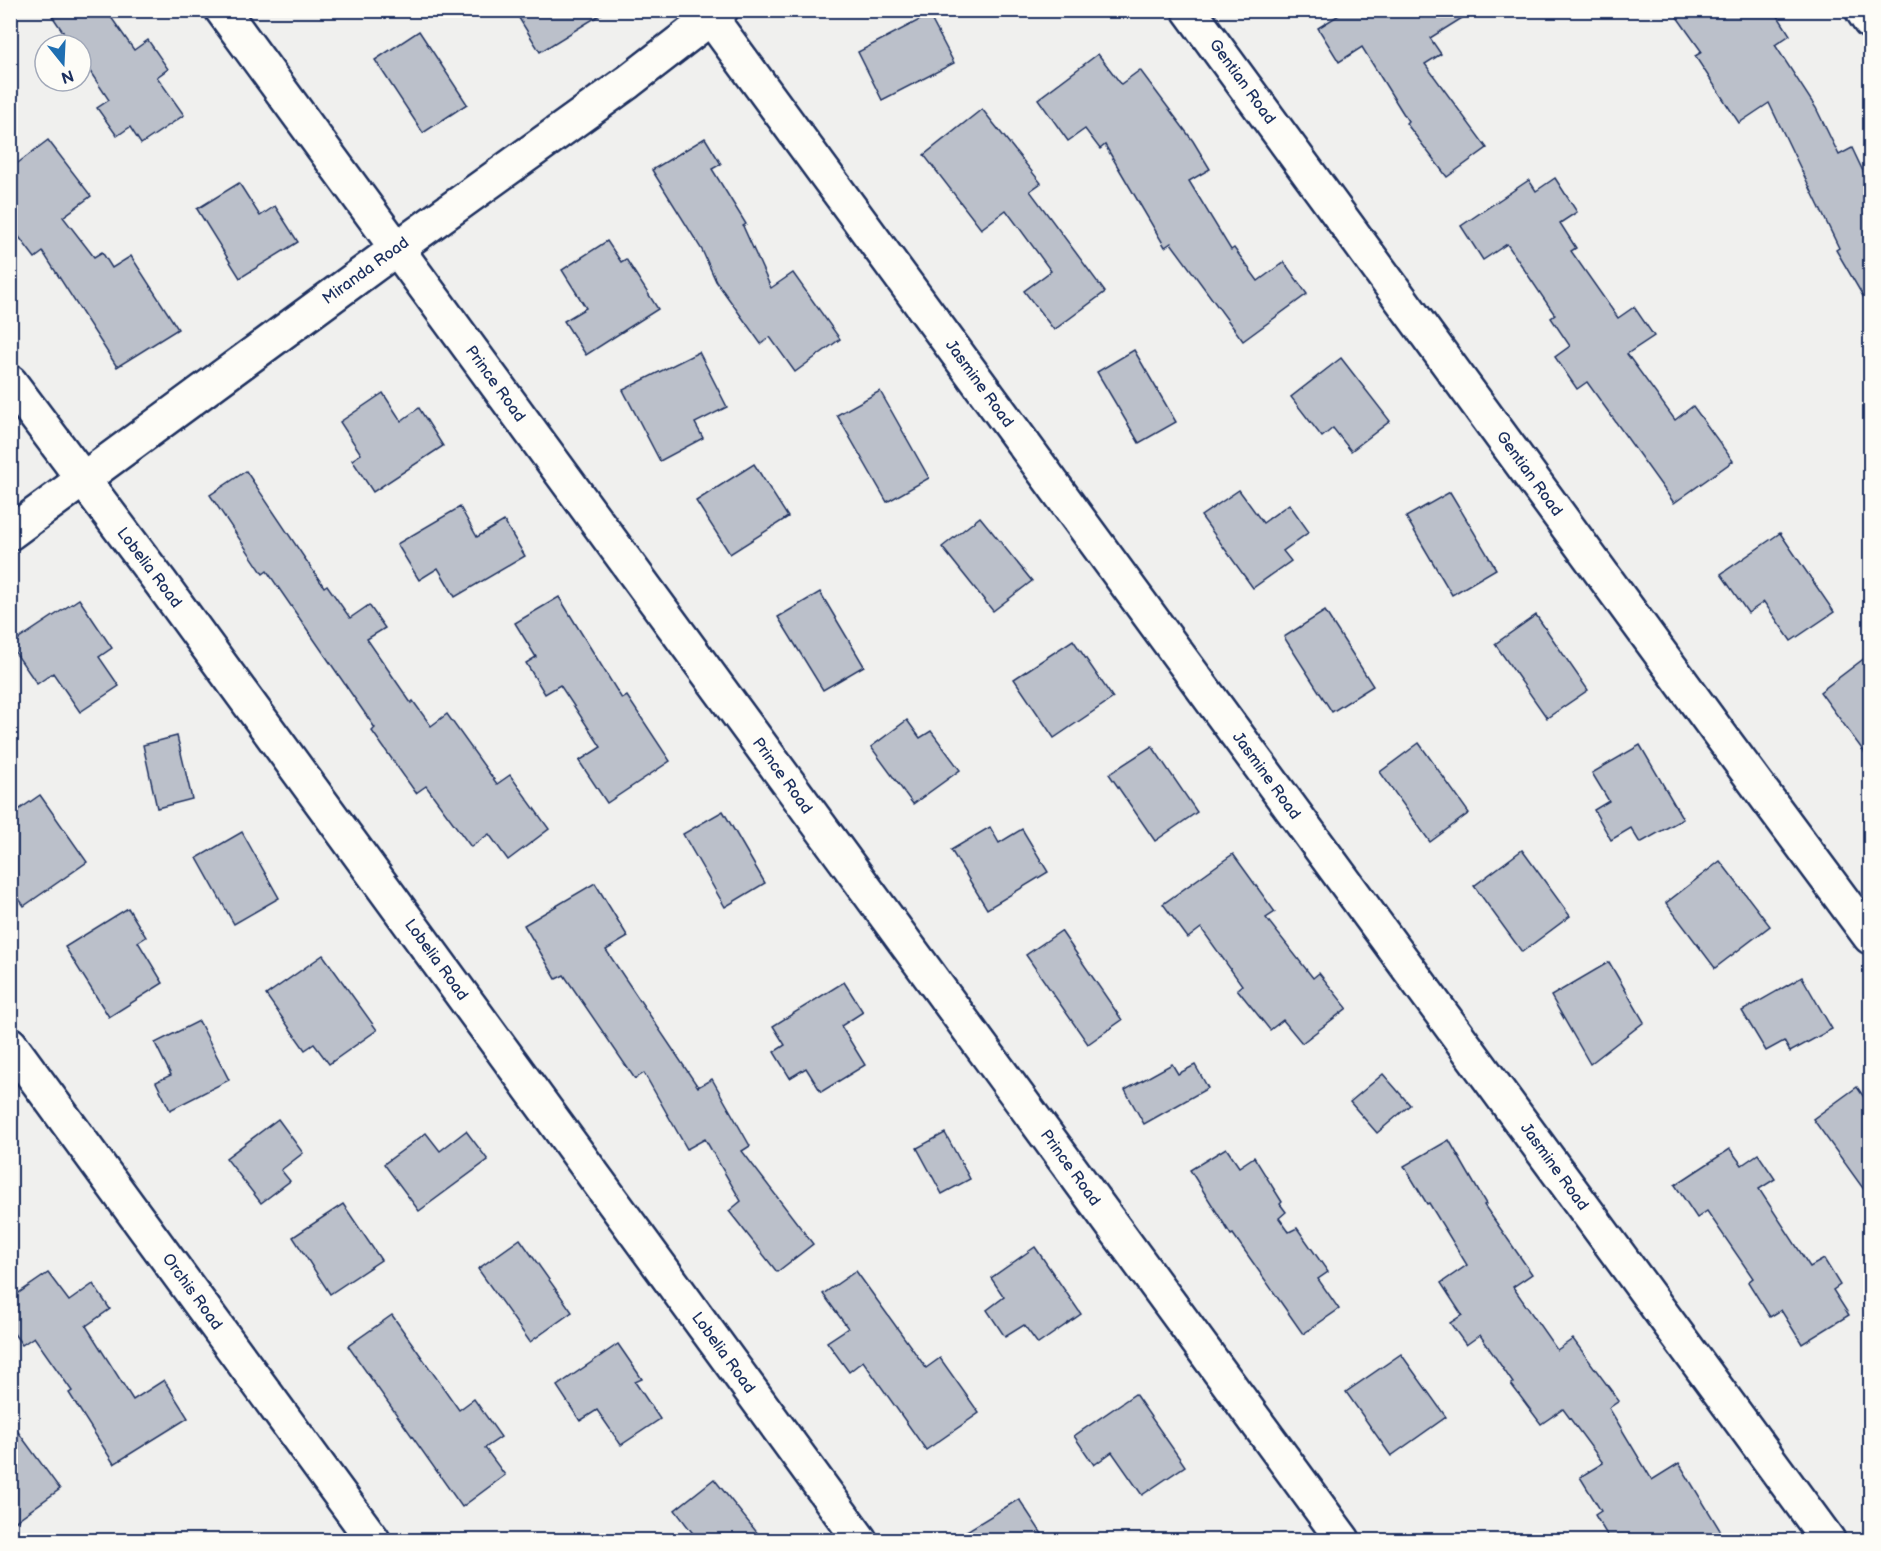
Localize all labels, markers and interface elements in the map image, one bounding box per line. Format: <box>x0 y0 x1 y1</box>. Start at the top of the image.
north arrow <box>33 33 93 93</box>
street label: Gentian Road <box>1205 36 1279 128</box>
text: N <box>59 65 76 87</box>
street label: Miranda Road <box>319 233 413 309</box>
street label: Jasmine Road <box>941 337 1017 431</box>
street label: Prince Road <box>461 342 529 426</box>
street label: Gentian Road <box>1492 428 1566 520</box>
street label: Lobelia Road <box>113 524 185 612</box>
street label: Jasmine Road <box>1228 729 1304 823</box>
street label: Prince Road <box>748 734 816 818</box>
street label: Lobelia Road <box>400 916 472 1004</box>
street label: Jasmine Road <box>1516 1120 1592 1214</box>
street label: Prince Road <box>1036 1126 1104 1210</box>
street label: Orchis Road <box>158 1250 226 1334</box>
street label: Lobelia Road <box>687 1309 759 1397</box>

